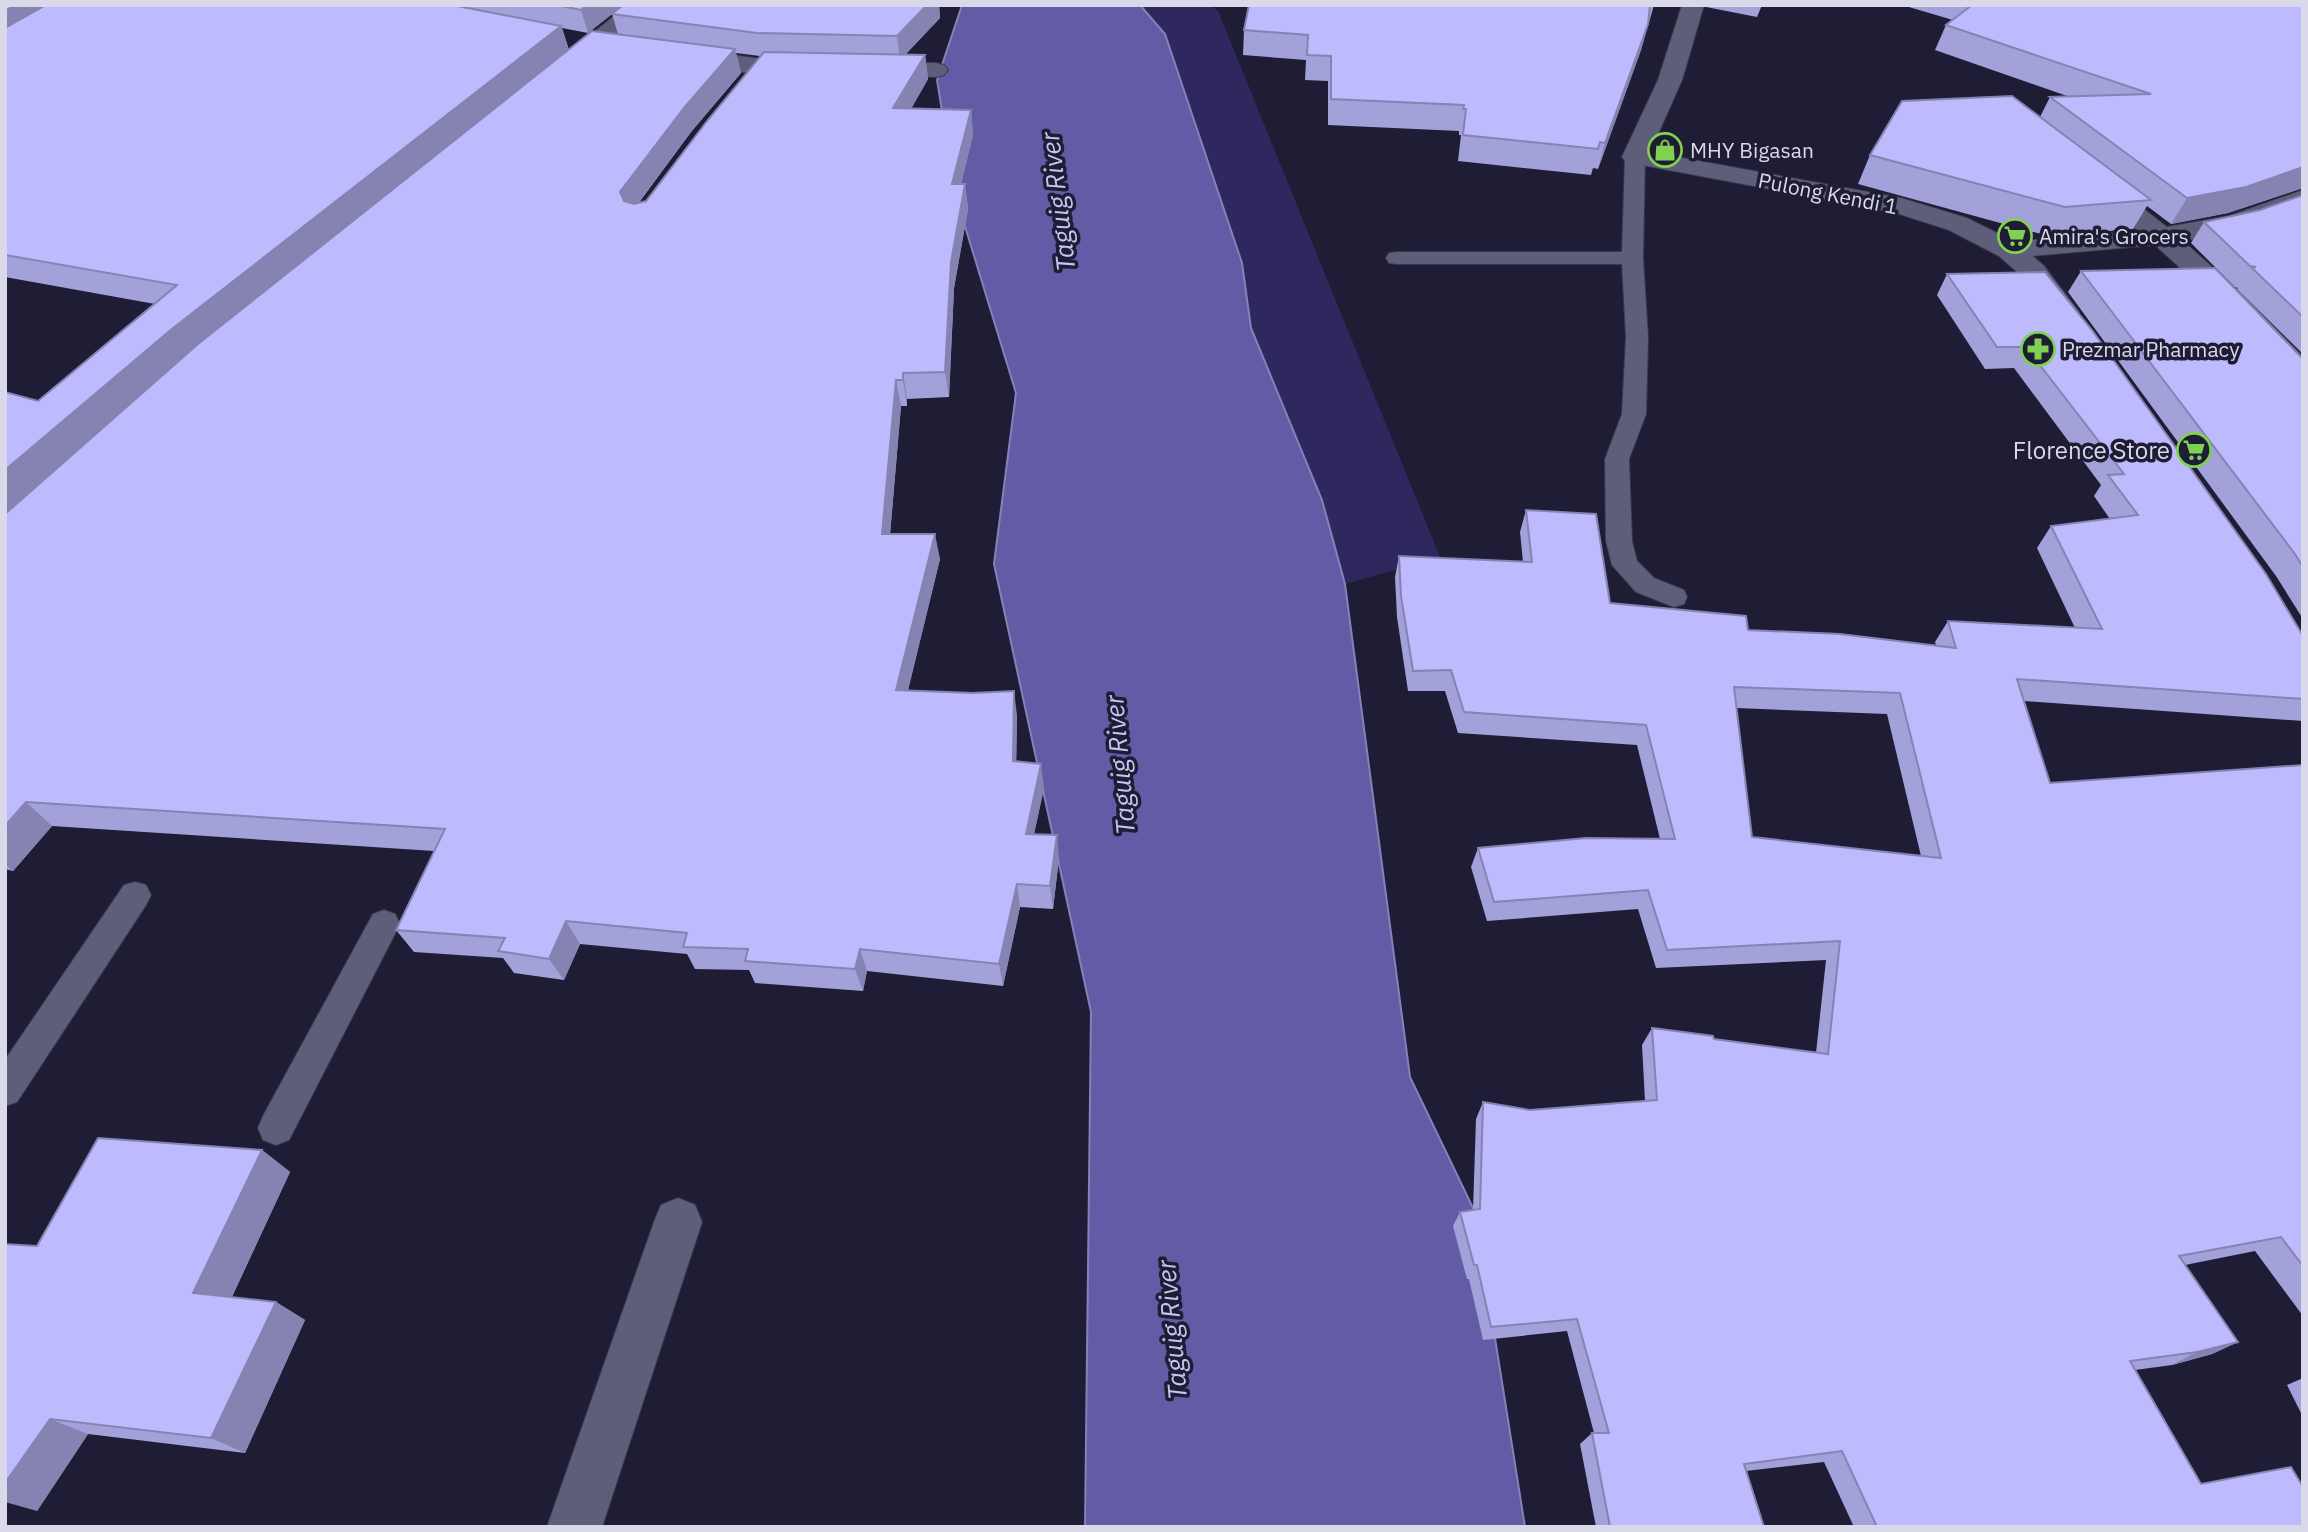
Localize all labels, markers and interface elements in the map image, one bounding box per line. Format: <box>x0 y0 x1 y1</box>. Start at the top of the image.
water label: Taguig River <box>1031 129 1082 274</box>
shop icon: MHY Bigasan <box>1646 131 1684 169</box>
place label: MHY Bigasan <box>1690 136 1814 164</box>
street label: Pulong Kendi 1 <box>1756 166 1900 220</box>
supermarket icon: Amira's Grocers <box>1996 217 2034 255</box>
place label: Amira's Grocers <box>2039 222 2189 250</box>
pharmacy icon: Prezmar Pharmacy <box>2019 330 2057 368</box>
place label: Prezmar Pharmacy <box>2062 335 2240 363</box>
supermarket icon: Florence Store <box>2175 431 2213 469</box>
place label: Florence Store <box>2013 434 2170 466</box>
water label: Taguig River <box>1096 692 1142 836</box>
water label: Taguig River <box>1148 1257 1194 1401</box>

